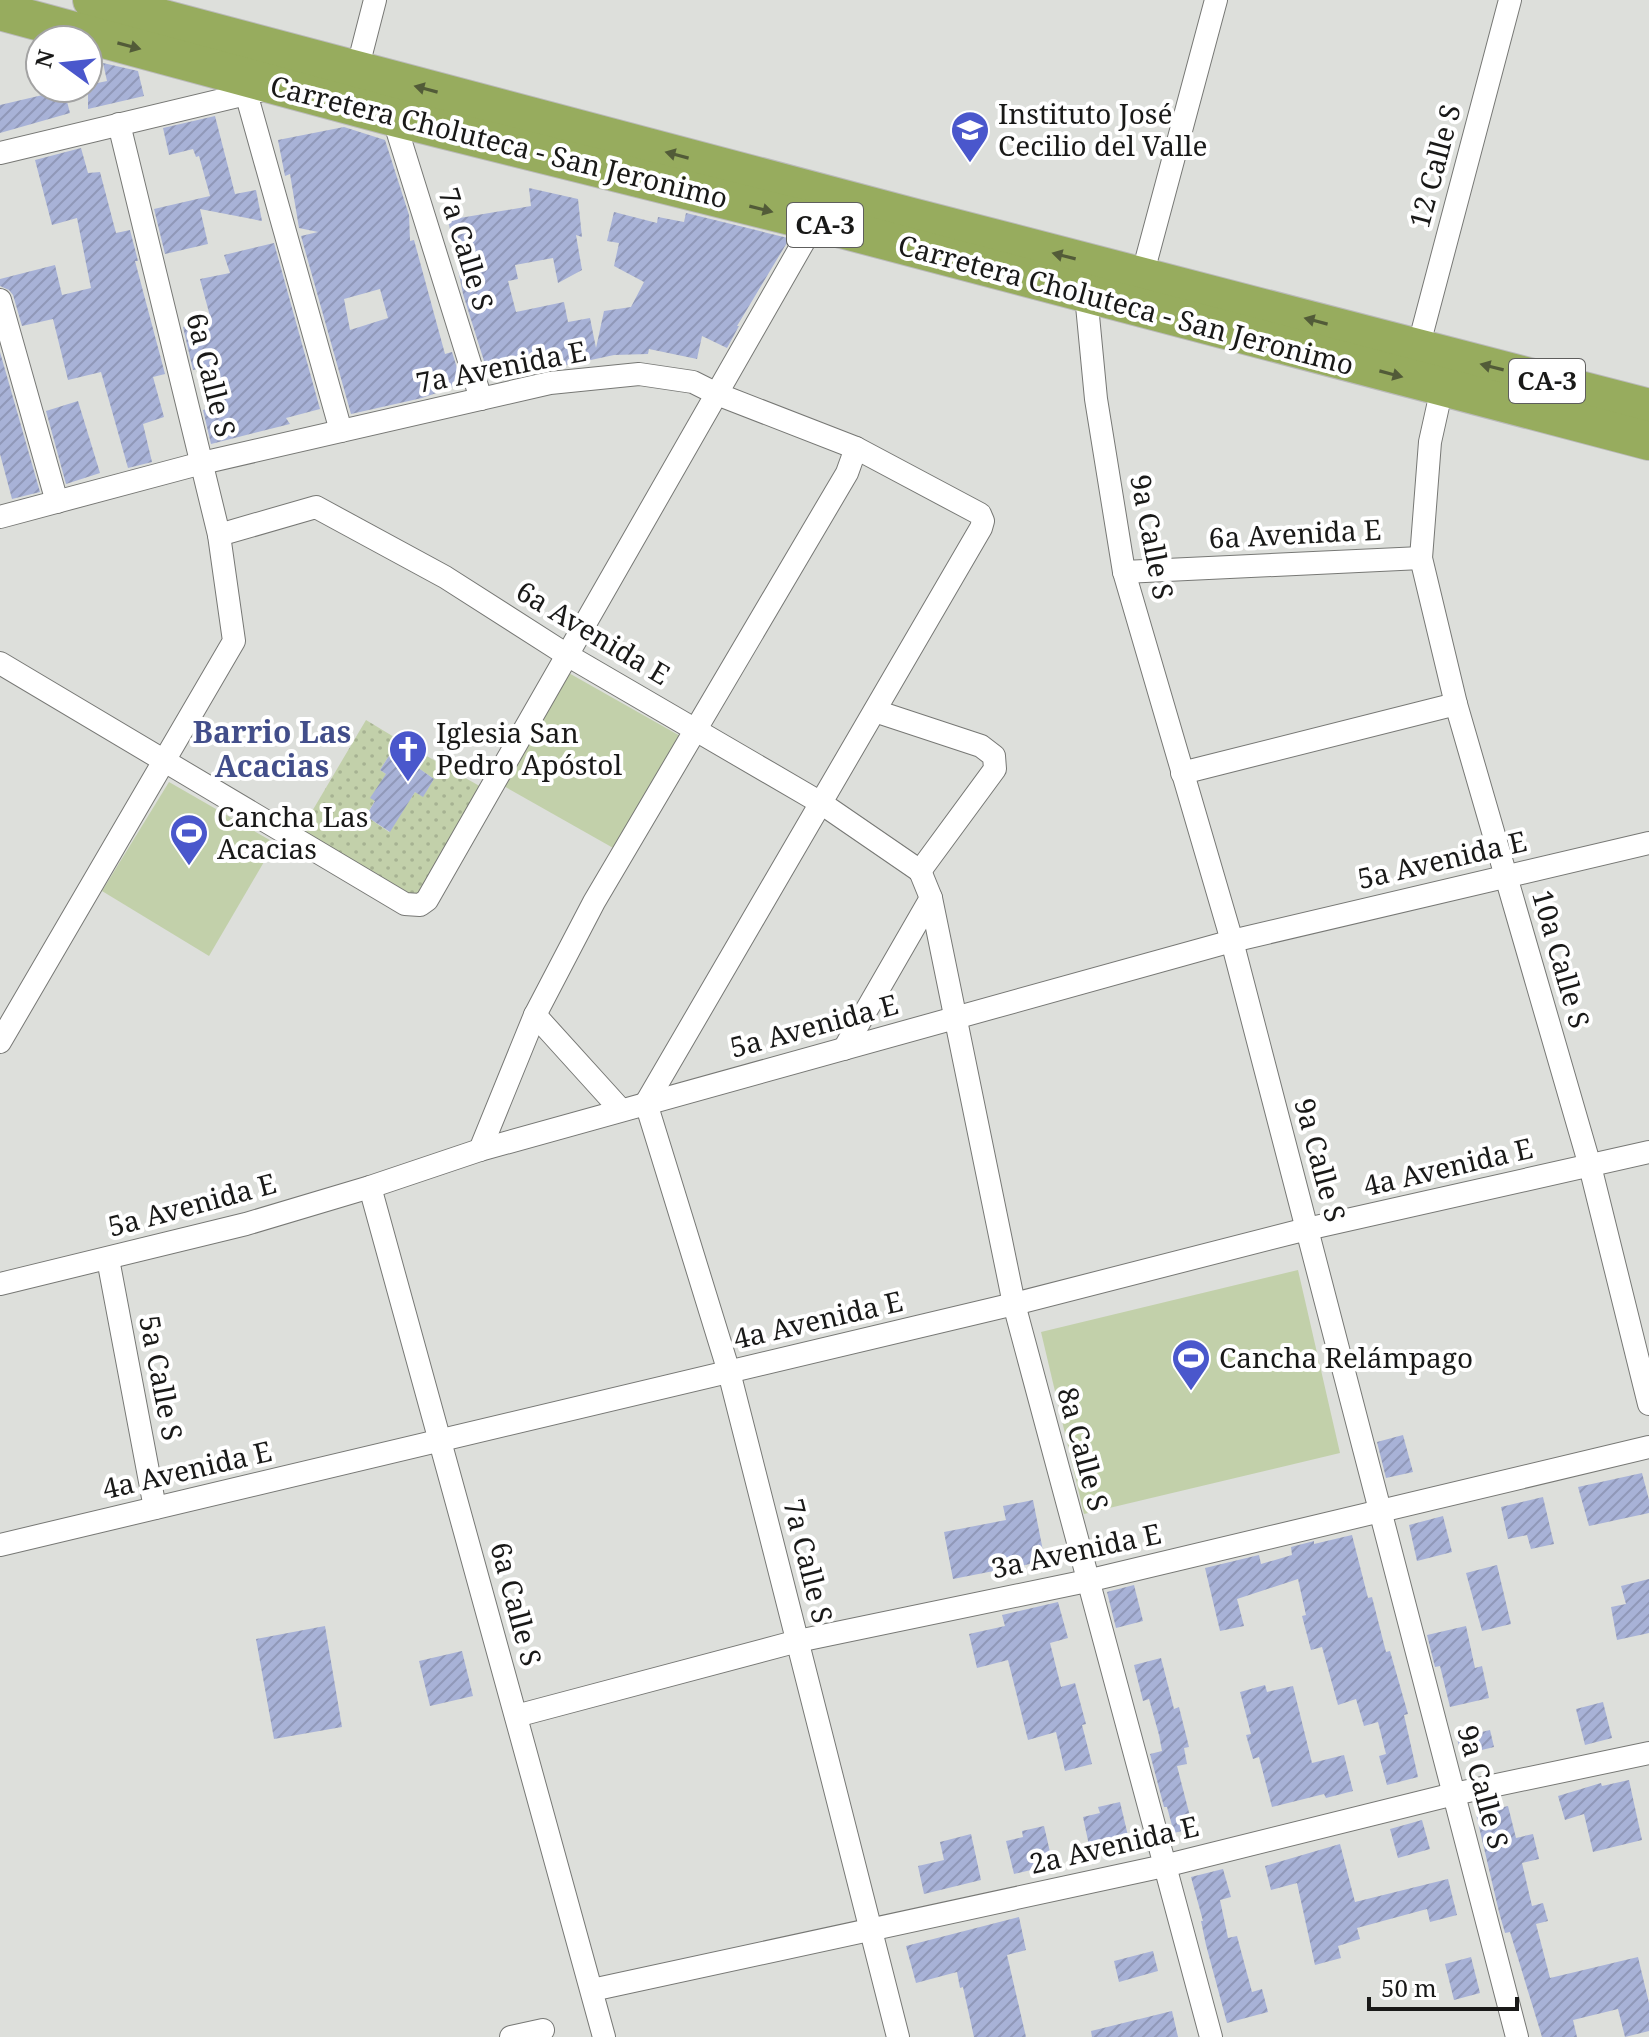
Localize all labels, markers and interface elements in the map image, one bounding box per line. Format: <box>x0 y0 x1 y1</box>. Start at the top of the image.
north arrow <box>24 24 104 104</box>
one-way arrow <box>117 41 142 53</box>
text: N <box>27 46 60 71</box>
street label: Carretera Choluteca - San Jeronimo <box>266 66 732 216</box>
one-way arrow <box>413 83 438 95</box>
place label: Instituto José Cecilio del Valle <box>998 94 1207 164</box>
street label: 12 Calle S <box>1399 100 1469 232</box>
school or university icon: Instituto José Cecilio del Valle <box>949 109 991 164</box>
one-way arrow <box>665 149 690 161</box>
street label: 7a Calle S <box>430 183 504 315</box>
one-way arrow <box>748 203 773 215</box>
road number: CA-3 <box>787 203 863 247</box>
street label: Carretera Choluteca - San Jeronimo <box>894 225 1358 383</box>
one-way arrow <box>1052 249 1077 262</box>
street label: 6a Calle S <box>178 309 246 441</box>
one-way arrow <box>1303 315 1328 327</box>
street label: 7a Avenida E <box>412 331 589 401</box>
road number: CA-3 <box>1509 359 1585 403</box>
one-way arrow <box>1480 360 1505 372</box>
one-way arrow <box>1379 369 1404 381</box>
street label: 9a Calle S <box>1122 471 1184 603</box>
street label: 6a Avenida E <box>1208 510 1382 556</box>
street label: 6a Avenida E <box>510 571 677 693</box>
district label: Barrio Las Acacias <box>193 711 351 786</box>
place label: Iglesia San Pedro Apóstol <box>436 713 622 783</box>
church icon: Iglesia San Pedro Apóstol <box>387 728 429 783</box>
place label: Cancha Las Acacias <box>217 797 368 867</box>
sports icon: Cancha Las Acacias <box>168 812 210 867</box>
street label: 5a Avenida E <box>1353 821 1530 897</box>
street label: 10a Calle S <box>1524 885 1600 1032</box>
street label: 5a Avenida E <box>725 984 902 1066</box>
street label: 9a Calle S <box>1286 1094 1356 1226</box>
street label: 4a Avenida E <box>1359 1128 1536 1204</box>
street label: 5a Avenida E <box>103 1163 280 1245</box>
street label: 4a Avenida E <box>729 1281 906 1357</box>
street label: 5a Calle S <box>131 1312 193 1444</box>
sports icon: Cancha Relámpago <box>1170 1337 1212 1392</box>
place label: Cancha Relámpago <box>1219 1338 1473 1376</box>
street label: 8a Calle S <box>1049 1383 1119 1515</box>
street label: 4a Avenida E <box>98 1431 275 1507</box>
street label: 7a Calle S <box>775 1495 843 1627</box>
street label: 3a Avenida E <box>987 1513 1164 1587</box>
street label: 6a Calle S <box>482 1538 552 1670</box>
street label: 9a Calle S <box>1449 1721 1519 1853</box>
street label: 2a Avenida E <box>1025 1806 1202 1882</box>
scale bar <box>1369 1961 1517 2011</box>
text: 50 m <box>1381 1971 1437 2004</box>

